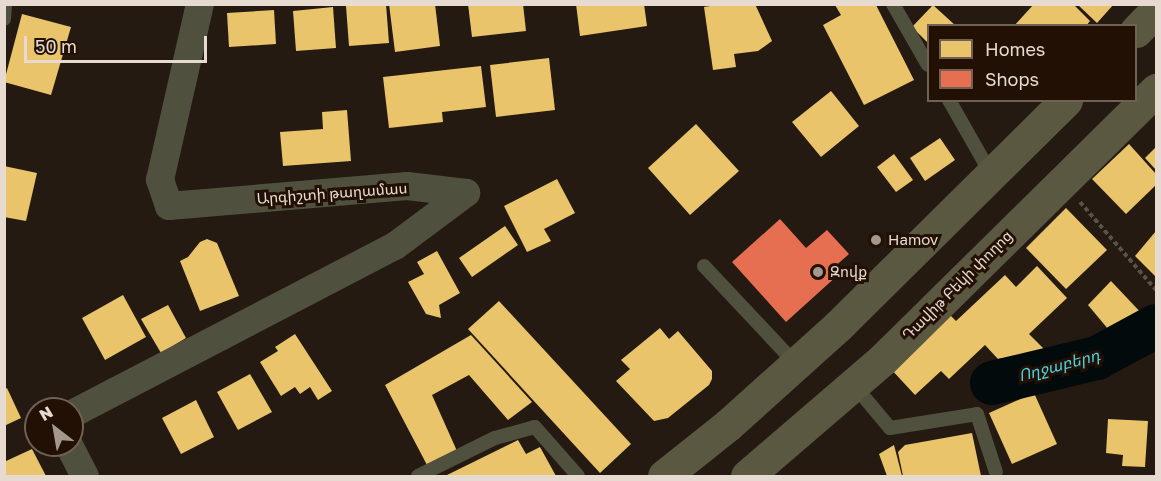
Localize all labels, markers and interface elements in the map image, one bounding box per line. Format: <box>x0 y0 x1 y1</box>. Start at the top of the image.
scale bar <box>27 24 210 62</box>
legend <box>927 24 1137 102</box>
text: 50 m <box>35 35 77 57</box>
text: Homes <box>985 38 1045 60</box>
text: Shops <box>985 68 1039 90</box>
street label: Արգիշտի թաղամաս <box>256 179 408 207</box>
street label: Դավիթ Բեկի փողոց <box>898 226 1016 344</box>
place label: Hamov <box>888 231 938 249</box>
marker: Hamov <box>869 233 883 247</box>
place label: Զովք <box>830 263 867 281</box>
marker: Զովք <box>811 265 825 279</box>
water label: Ողջաբերդ <box>1016 345 1102 385</box>
north arrow <box>24 397 84 457</box>
text: N <box>35 402 56 425</box>

